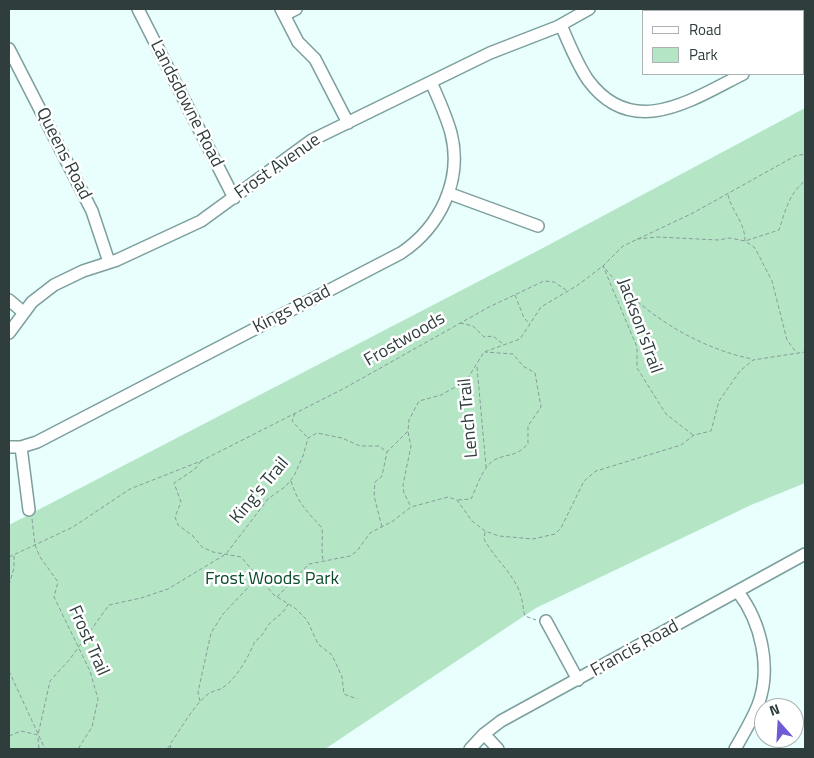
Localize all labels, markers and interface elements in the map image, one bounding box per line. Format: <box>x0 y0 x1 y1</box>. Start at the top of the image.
legend <box>642 10 804 75</box>
text: Road <box>689 18 721 41</box>
street label: Landsdowne Road <box>145 37 227 171</box>
text: Park <box>689 43 718 66</box>
street label: Queens Road <box>31 104 95 204</box>
street label: Frost Avenue <box>231 130 325 204</box>
street label: Jackson'sTrail <box>612 275 666 377</box>
street label: Kings Road <box>249 281 335 339</box>
street label: Frostwoods <box>361 308 449 372</box>
street label: Lench Trail <box>455 377 483 459</box>
street label: King's Trail <box>226 453 294 529</box>
park label: Frost Woods Park <box>205 569 339 591</box>
street label: Frost Trail <box>63 603 113 679</box>
street label: Francis Road <box>587 616 683 682</box>
north arrow <box>754 698 804 748</box>
text: N <box>766 698 782 721</box>

